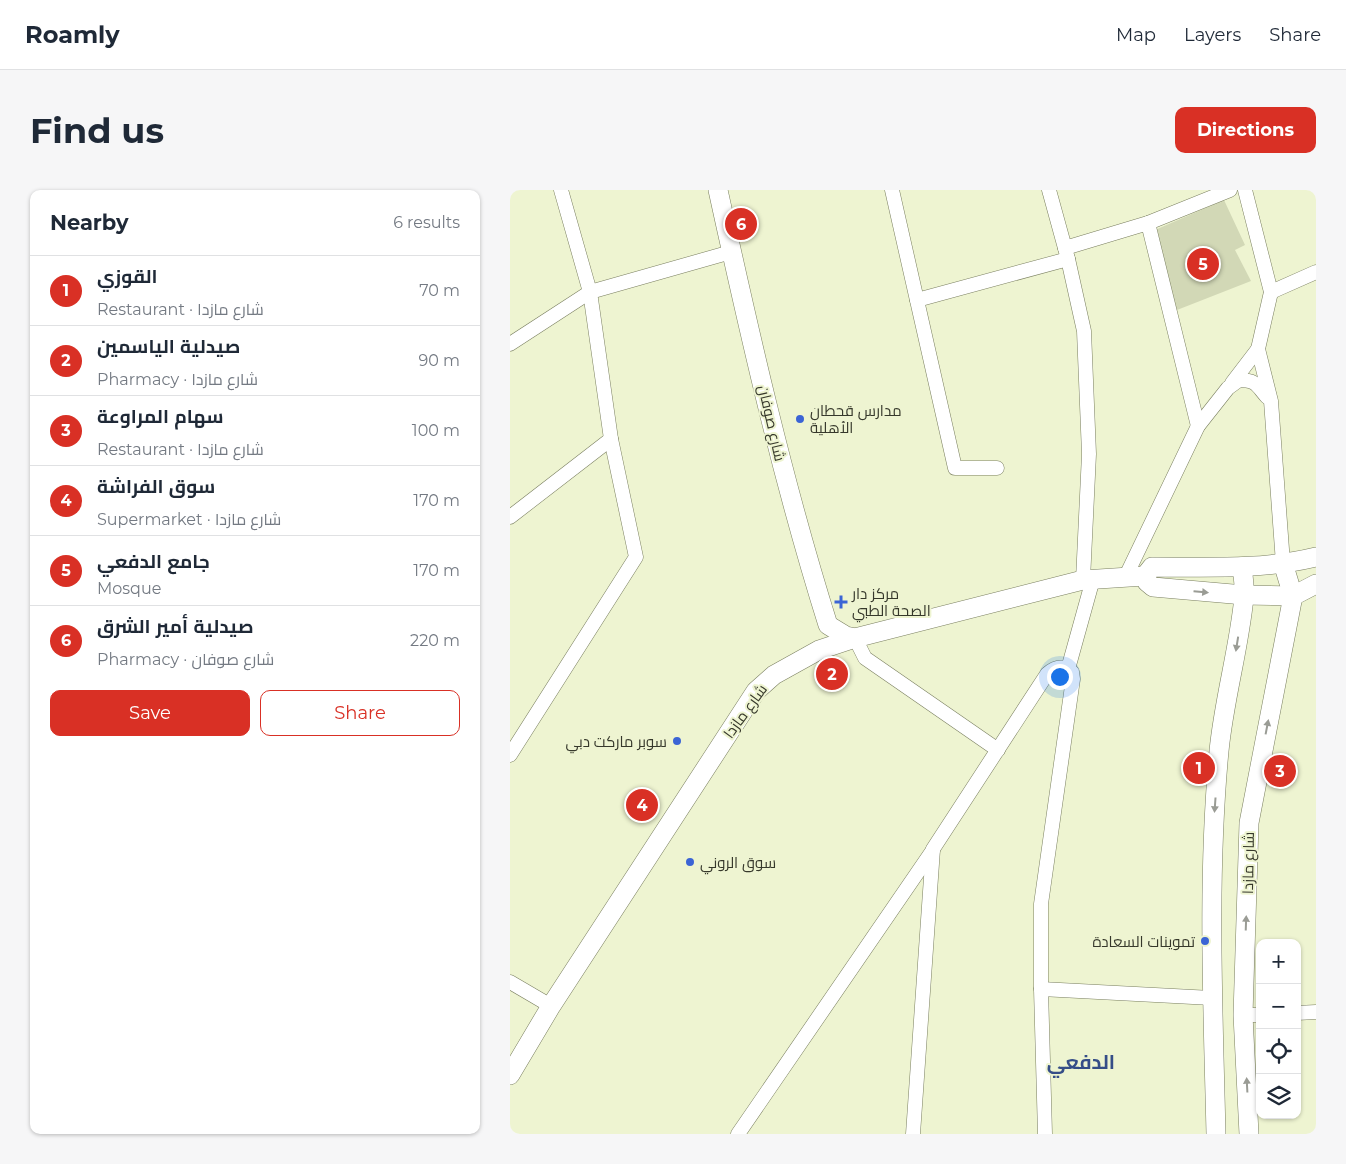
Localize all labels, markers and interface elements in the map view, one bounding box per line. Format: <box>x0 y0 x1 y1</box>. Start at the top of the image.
text: Roamly <box>25 20 120 49</box>
text: Map <box>1116 24 1156 46</box>
text: Layers <box>1184 24 1241 46</box>
text: Share <box>1269 24 1321 46</box>
button: Directions <box>1175 107 1316 153</box>
text: Find us <box>30 109 164 152</box>
pin: 6 <box>725 205 757 243</box>
text: Nearby <box>50 210 129 235</box>
text: 6 results <box>393 213 460 232</box>
pin: 5 <box>1187 245 1219 283</box>
text: القوزي <box>97 265 158 288</box>
text: 1 <box>63 281 69 300</box>
text: 70 m <box>419 281 460 300</box>
text: Restaurant · شارع مازدا <box>97 300 264 319</box>
text: صيدلية الياسمين <box>97 335 240 358</box>
text: 2 <box>61 351 71 370</box>
text: 90 m <box>418 351 460 370</box>
text: Pharmacy · شارع مازدا <box>97 370 258 389</box>
street label: شارع صوفان <box>752 383 790 463</box>
place label: مدارس قحطان الأهلية <box>810 401 902 437</box>
text: سهام المراوعة <box>97 405 224 428</box>
marker: مدارس قحطان الأهلية <box>794 413 806 425</box>
text: 3 <box>61 421 71 440</box>
text: 100 m <box>412 421 460 440</box>
text: Restaurant · شارع مازدا <box>97 440 264 459</box>
text: سوق الفراشة <box>97 475 215 498</box>
text: 4 <box>60 491 72 510</box>
text: 170 m <box>413 491 460 510</box>
text: Supermarket · شارع مازدا <box>97 510 281 529</box>
text: جامع الدفعي <box>97 550 210 573</box>
text: 5 <box>61 561 71 580</box>
text: 170 m <box>413 561 460 580</box>
text: Mosque <box>97 579 161 598</box>
place label: مركز دار الصحة الطبي <box>851 584 931 623</box>
one-way arrow <box>1193 588 1209 596</box>
marker: مركز دار الصحة الطبي <box>834 595 848 609</box>
text: صيدلية أمير الشرق <box>97 615 254 638</box>
text: 6 <box>61 631 71 650</box>
text: 220 m <box>410 631 460 650</box>
one-way arrow <box>1232 636 1240 652</box>
text: Pharmacy · شارع صوفان <box>97 650 274 669</box>
pin: 2 <box>816 655 848 693</box>
your location <box>1047 664 1073 690</box>
street label: شارع مازدا <box>719 680 773 743</box>
button: Save <box>50 690 250 736</box>
button: Share <box>260 690 460 736</box>
one-way arrow <box>1264 719 1272 735</box>
place label: سوبر ماركت دبي <box>565 732 667 754</box>
marker: سوبر ماركت دبي <box>671 735 683 747</box>
pin: 1 <box>1183 749 1215 787</box>
pin: 3 <box>1264 752 1296 790</box>
pin: 4 <box>626 786 658 824</box>
one-way arrow <box>1211 797 1219 813</box>
street label: شارع مازدا <box>1238 832 1260 894</box>
place label: سوق الروني <box>700 853 776 875</box>
marker: سوق الروني <box>684 856 696 868</box>
one-way arrow <box>1243 915 1251 931</box>
place label: تموينات السعادة <box>1093 932 1195 951</box>
marker: تموينات السعادة <box>1199 935 1211 947</box>
map controls <box>1256 939 1301 1119</box>
button: + <box>1256 939 1301 984</box>
button: − <box>1256 984 1301 1029</box>
button: locate <box>1256 1029 1301 1074</box>
district label: الدفعي <box>1047 1050 1115 1078</box>
button: layers <box>1256 1074 1301 1119</box>
one-way arrow <box>1243 1077 1251 1093</box>

